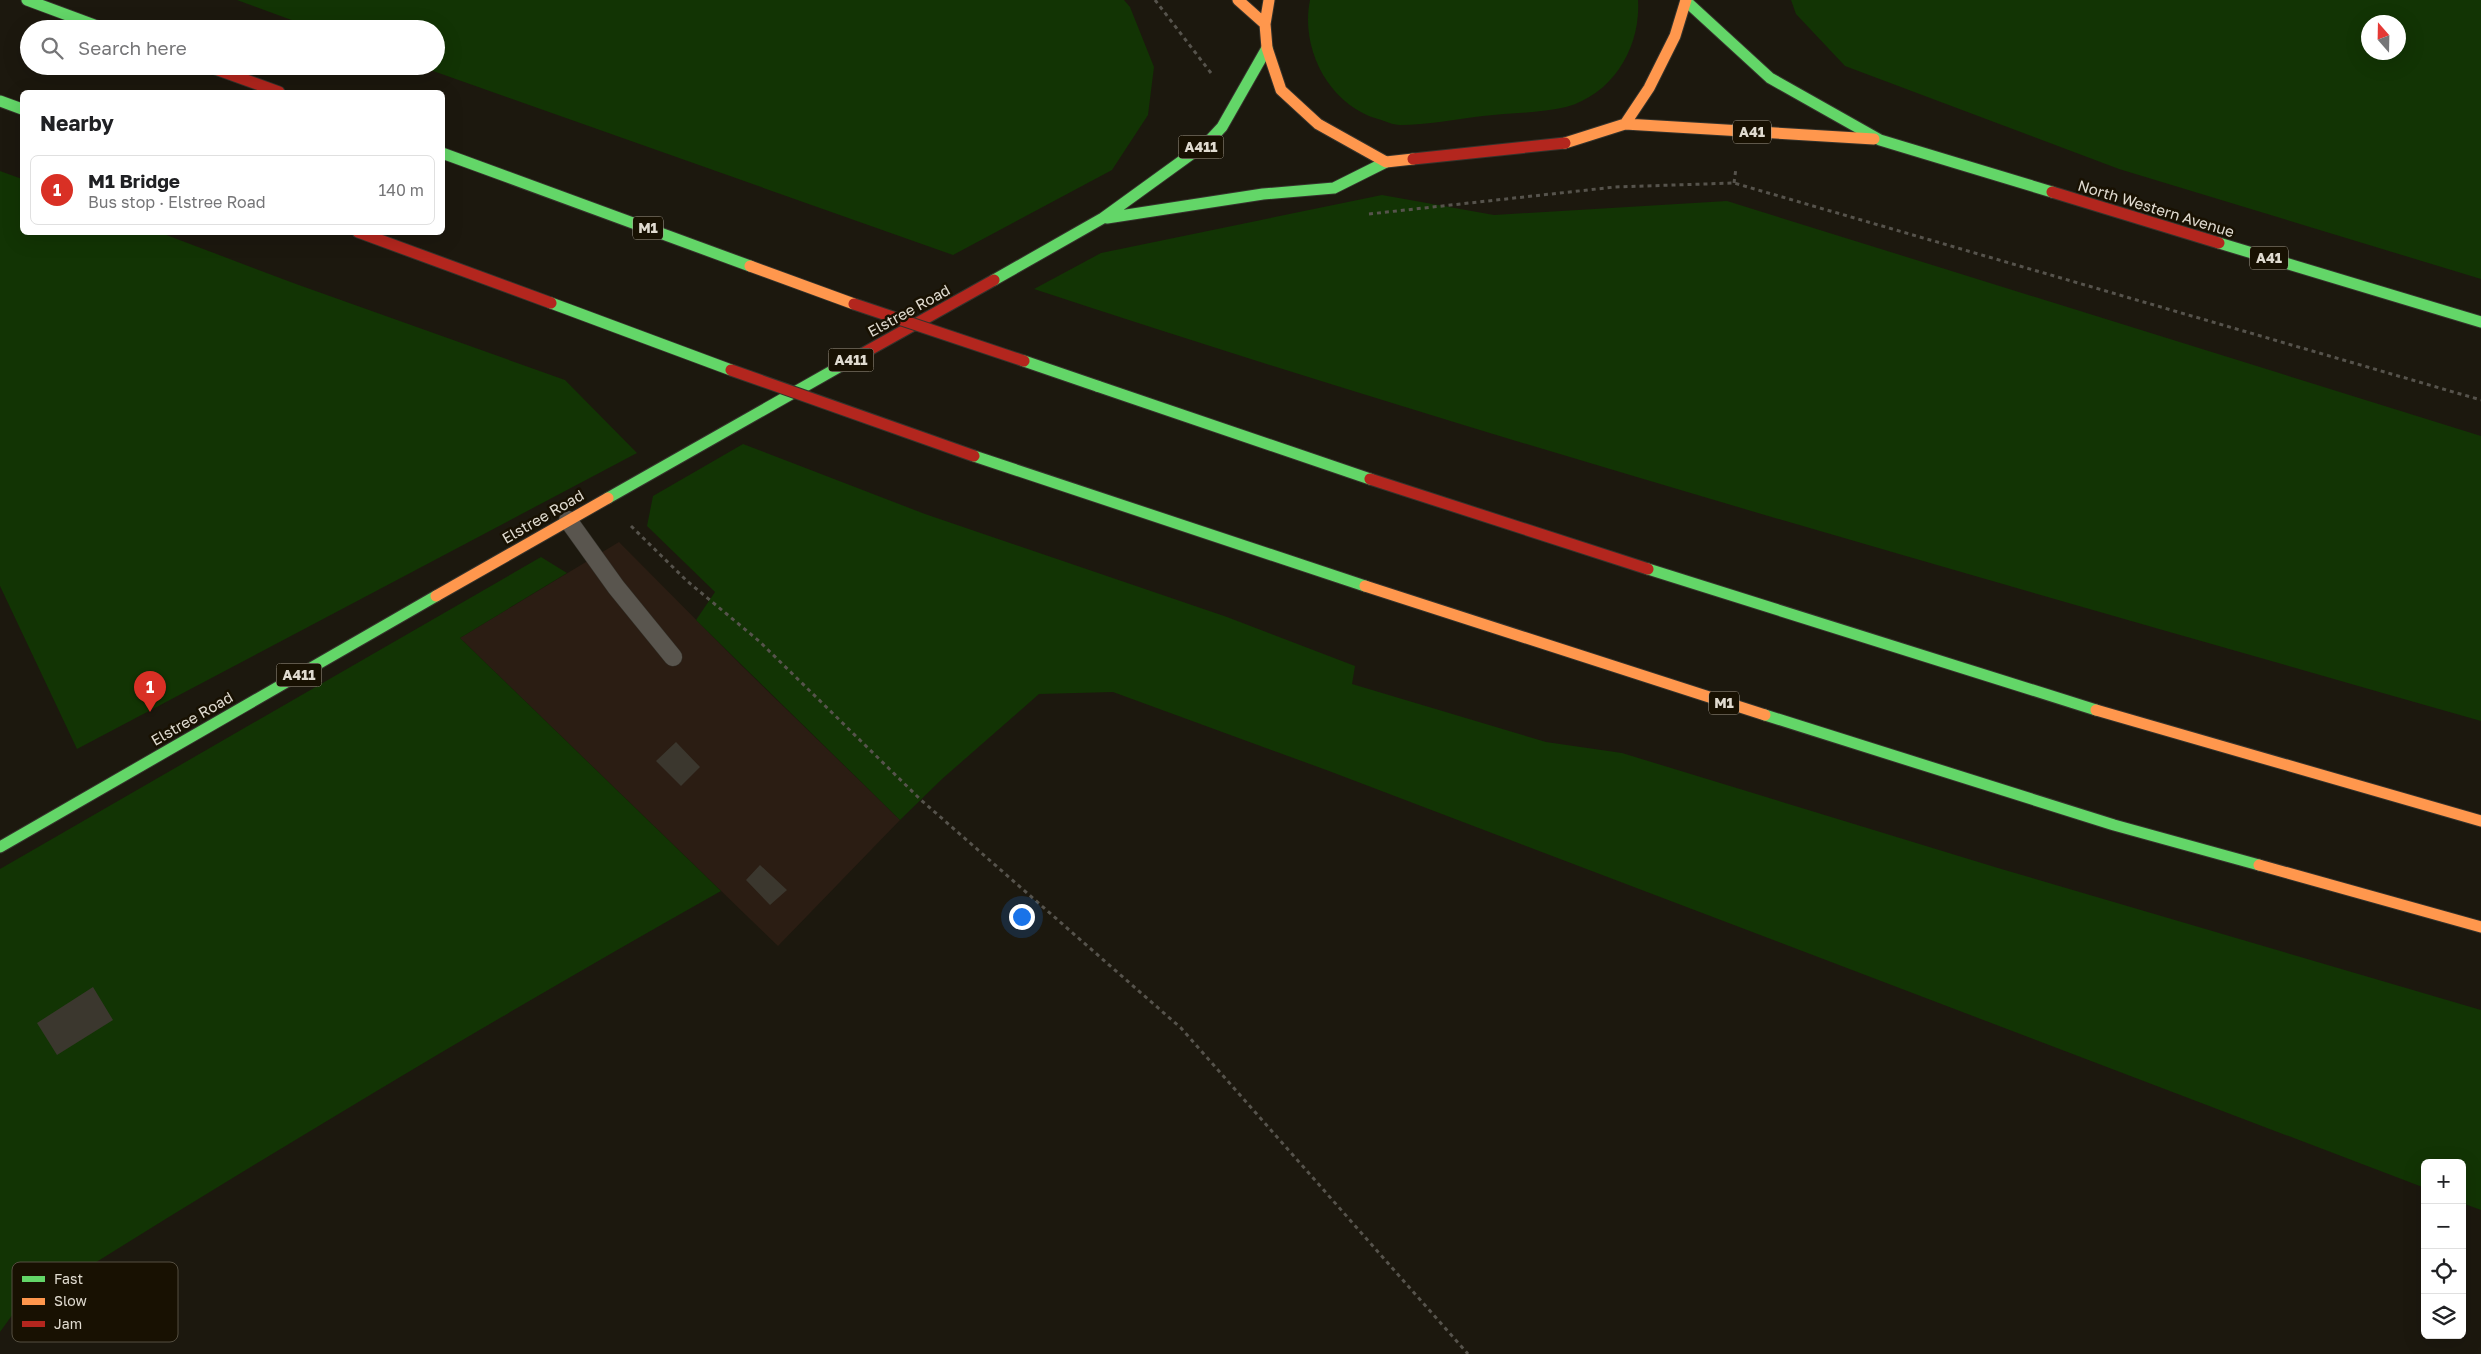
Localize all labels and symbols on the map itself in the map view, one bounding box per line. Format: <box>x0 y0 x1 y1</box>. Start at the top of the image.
north arrow <box>2361 15 2406 60</box>
road number: A41 <box>1733 120 1771 144</box>
road number: A411 <box>1178 136 1224 158</box>
street label: North Western Avenue <box>2076 176 2237 240</box>
road number: M1 <box>633 217 663 240</box>
road number: A41 <box>2250 247 2288 270</box>
street label: Elstree Road <box>864 280 953 340</box>
road number: A411 <box>828 348 874 372</box>
street label: Elstree Road <box>498 485 587 547</box>
road number: A411 <box>276 664 322 686</box>
pin: 1 <box>134 671 166 712</box>
street label: Elstree Road <box>147 687 236 749</box>
road number: M1 <box>1709 691 1739 714</box>
your location <box>1009 904 1035 930</box>
legend <box>12 1262 178 1342</box>
text: Fast <box>54 1270 83 1287</box>
text: Slow <box>54 1292 87 1309</box>
text: Jam <box>54 1315 82 1332</box>

